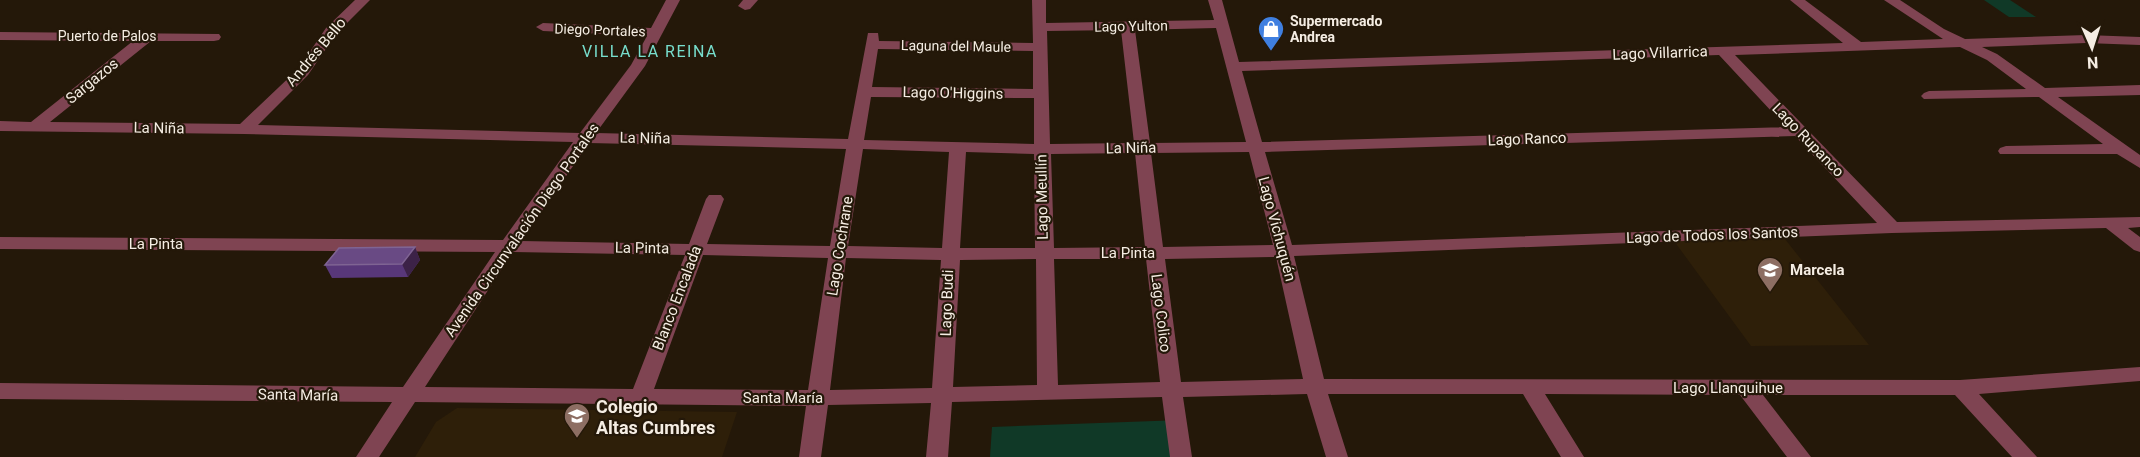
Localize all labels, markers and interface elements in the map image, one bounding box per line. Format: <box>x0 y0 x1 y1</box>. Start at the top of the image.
place label: Supermercado Andrea <box>1290 13 1382 45</box>
street label: Andrés Bello <box>282 14 350 90</box>
shop icon: Supermercado Andrea <box>1256 14 1286 52</box>
street label: Lago Yulton <box>1094 17 1168 35</box>
north arrow <box>2062 18 2122 78</box>
street label: Diego Portales <box>554 20 646 40</box>
street label: Puerto de Palos <box>58 28 156 44</box>
street label: Laguna del Maule <box>901 37 1011 55</box>
district label: VILLA LA REINA <box>582 42 718 61</box>
street label: Lago Villarrica <box>1612 42 1708 64</box>
text: N <box>2087 53 2099 72</box>
street label: Sargazos <box>62 54 122 108</box>
street label: Lago O'Higgins <box>902 83 1004 103</box>
street label: Lago Rupanco <box>1768 99 1848 181</box>
street label: La Niña <box>133 119 185 137</box>
street label: Avenida Circunvalación Diego Portales <box>441 120 603 340</box>
street label: La Niña <box>619 129 671 147</box>
street label: Lago Ranco <box>1487 129 1567 149</box>
street label: La Niña <box>1105 139 1157 157</box>
street label: Lago Meullín <box>1032 154 1052 240</box>
street label: Lago Vichuquén <box>1254 175 1300 283</box>
street label: Lago Cochrane <box>823 195 857 297</box>
street label: Lago de Todos los Santos <box>1626 223 1798 247</box>
street label: La Pinta <box>129 235 183 253</box>
street label: La Pinta <box>615 239 669 257</box>
street label: Blanco Encalada <box>649 243 705 353</box>
street label: La Pinta <box>1101 244 1155 262</box>
school or university icon: Marcela <box>1755 255 1785 293</box>
place label: Marcela <box>1790 261 1844 279</box>
street label: Lago Budi <box>937 269 957 337</box>
street label: Lago Colico <box>1147 273 1175 353</box>
street label: Lago Llanquihue <box>1673 379 1783 397</box>
street label: Santa María <box>258 385 338 405</box>
street label: Santa María <box>743 389 823 407</box>
place label: Colegio Altas Cumbres <box>596 396 715 438</box>
school or university icon: Colegio Altas Cumbres <box>562 401 592 439</box>

